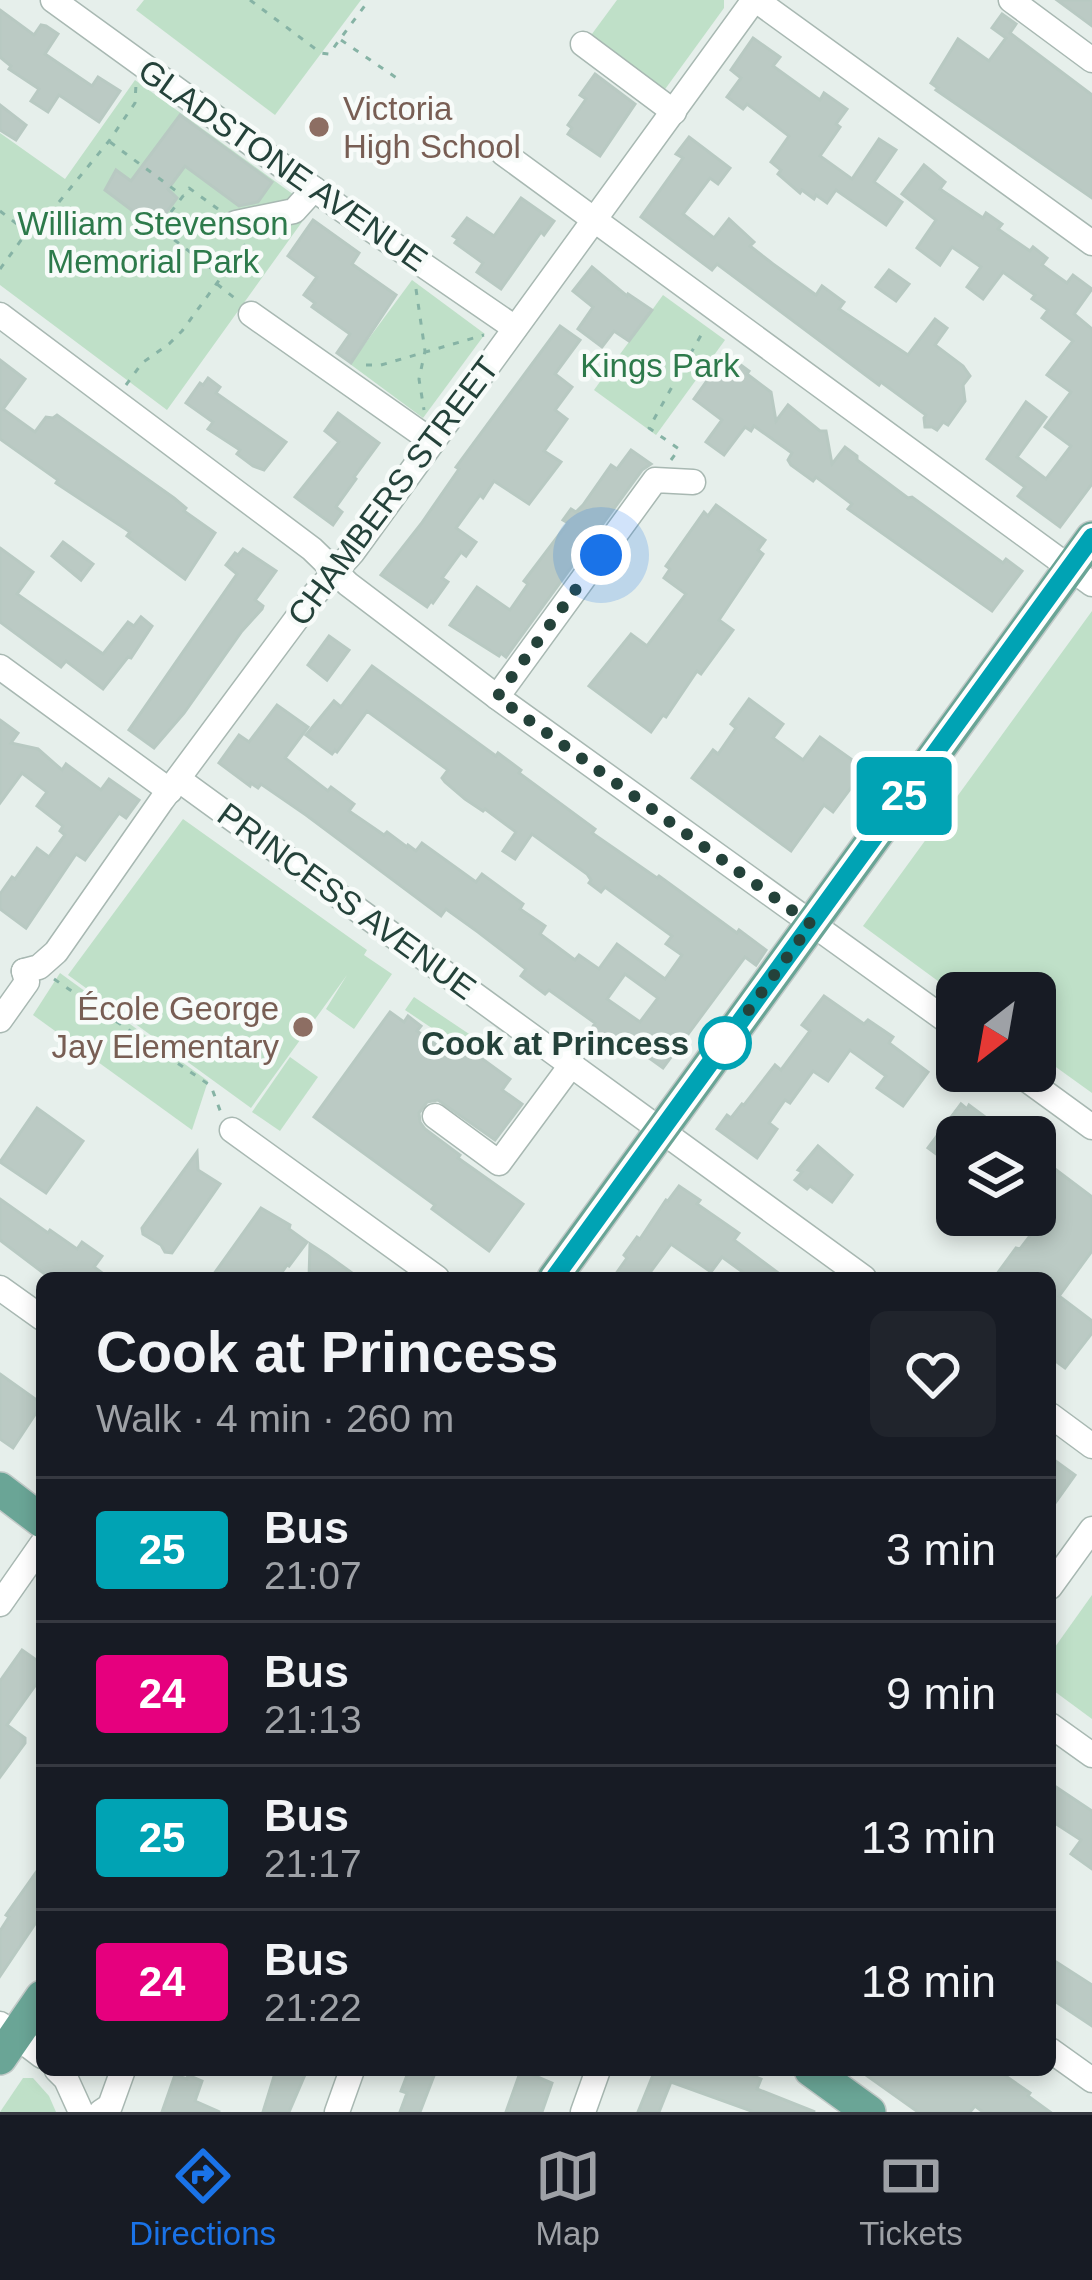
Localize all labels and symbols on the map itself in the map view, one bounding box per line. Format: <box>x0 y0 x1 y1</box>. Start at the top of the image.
street label: GLADSTONE AVENUE <box>132 51 434 279</box>
place label: Victoria High School <box>343 90 521 165</box>
marker: Victoria High School <box>306 114 332 140</box>
park label: William Stevenson Memorial Park <box>17 205 289 280</box>
park label: Kings Park <box>580 347 740 384</box>
street label: CHAMBERS STREET <box>280 350 506 632</box>
your location <box>571 525 631 585</box>
line badge: 25 <box>850 757 958 835</box>
street label: PRINCESS AVENUE <box>211 795 483 1007</box>
north arrow <box>936 972 1056 1092</box>
place label: École George Jay Elementary <box>52 990 279 1065</box>
marker: École George Jay Elementary <box>290 1014 316 1040</box>
marker: Cook at Princess <box>700 1018 750 1068</box>
place label: Cook at Princess <box>421 1025 689 1062</box>

